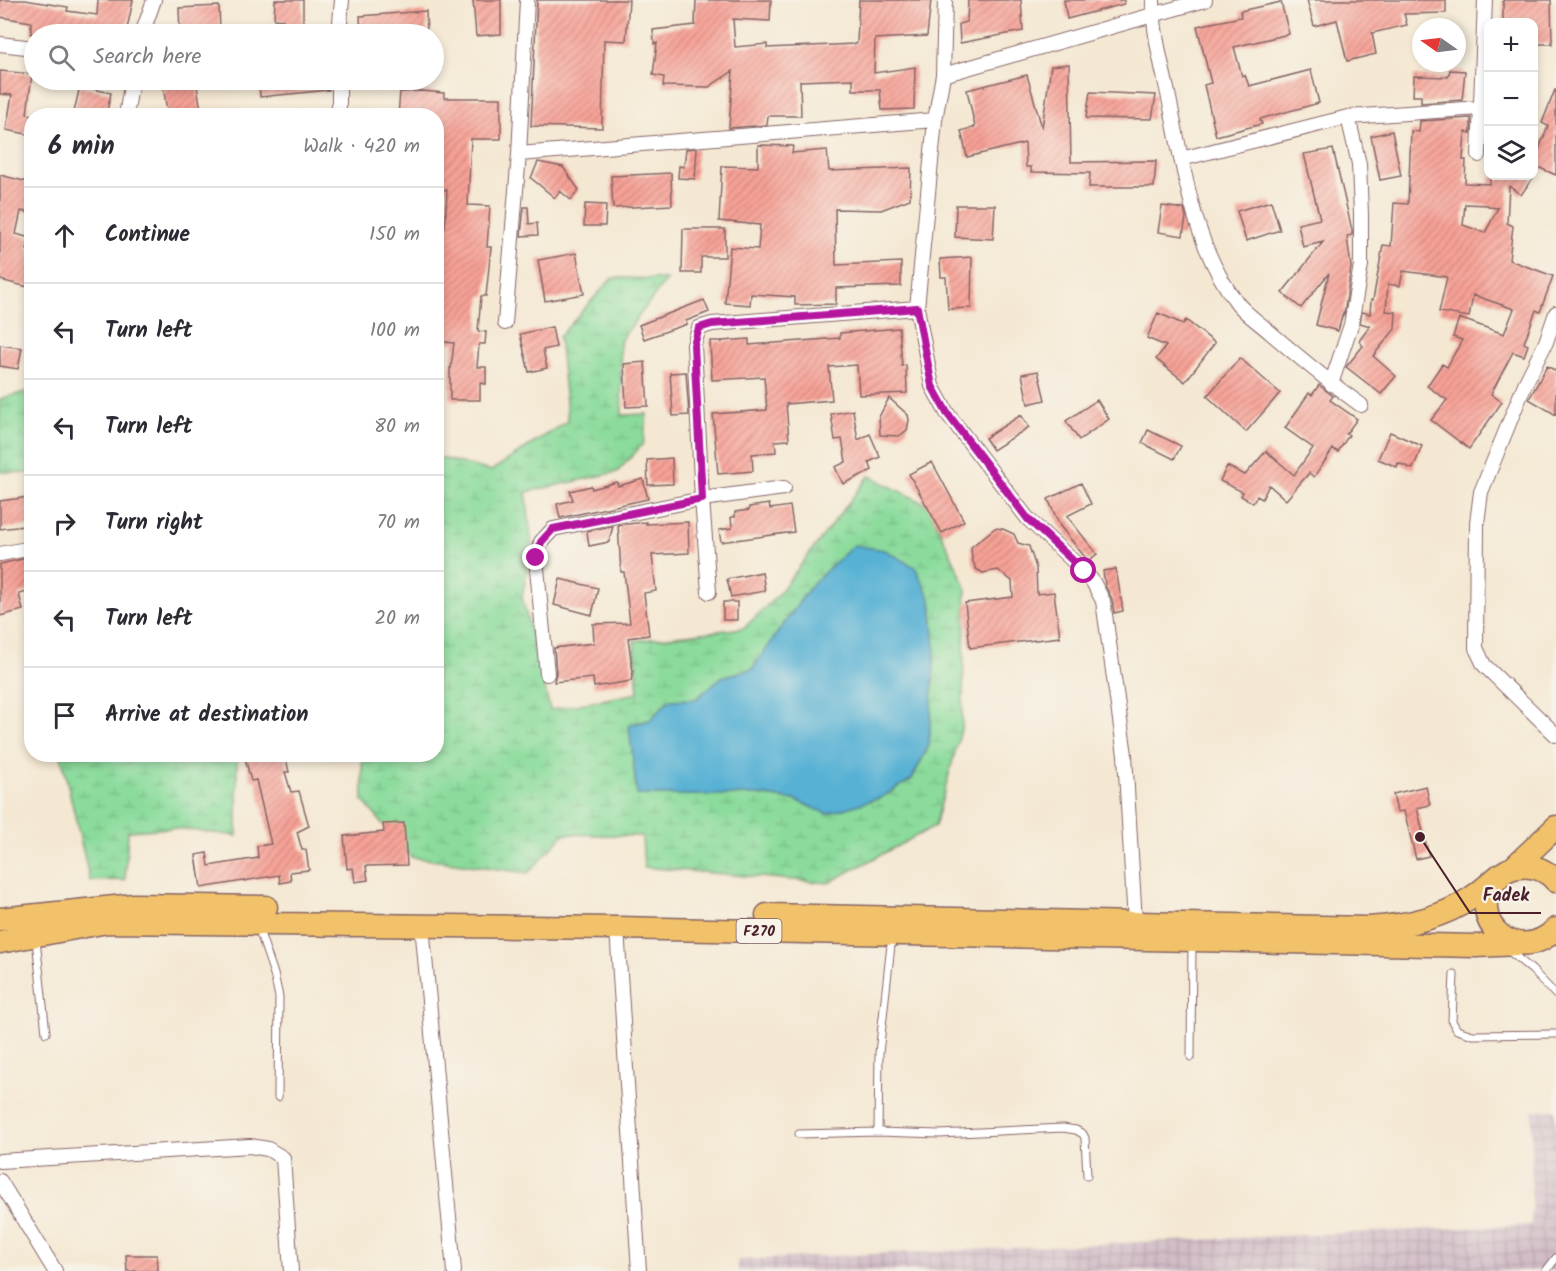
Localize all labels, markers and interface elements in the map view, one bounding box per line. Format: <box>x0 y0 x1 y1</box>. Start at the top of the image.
north arrow <box>1412 18 1466 72</box>
map controls <box>1484 18 1538 180</box>
button: + <box>1484 18 1538 72</box>
search box <box>24 24 444 90</box>
text: Search here <box>93 40 201 75</box>
icon: search <box>45 41 78 74</box>
button: − <box>1484 72 1538 126</box>
text: 6 min <box>48 126 115 168</box>
button: layers <box>1484 126 1538 180</box>
text: Walk · 420 m <box>303 131 420 163</box>
text: Continue <box>105 218 190 253</box>
icon: ahead <box>48 219 81 252</box>
text: 150 m <box>369 219 420 251</box>
text: Turn left <box>105 314 192 349</box>
icon: left <box>48 315 81 348</box>
text: 100 m <box>370 315 420 347</box>
text: Turn left <box>105 410 192 445</box>
icon: left <box>48 411 81 444</box>
text: 80 m <box>374 411 420 443</box>
text: Turn right <box>105 506 203 541</box>
icon: right <box>48 507 81 540</box>
text: 70 m <box>377 507 420 539</box>
route end <box>522 544 548 570</box>
route start <box>1070 557 1096 583</box>
text: Turn left <box>105 602 192 637</box>
icon: left <box>48 603 81 636</box>
text: 20 m <box>374 603 420 635</box>
text: Arrive at destination <box>105 698 308 733</box>
icon: arrive <box>48 699 81 732</box>
callout: Fadek <box>1470 877 1541 913</box>
text: Fadek <box>1483 882 1530 911</box>
road number: F270 <box>736 919 782 943</box>

